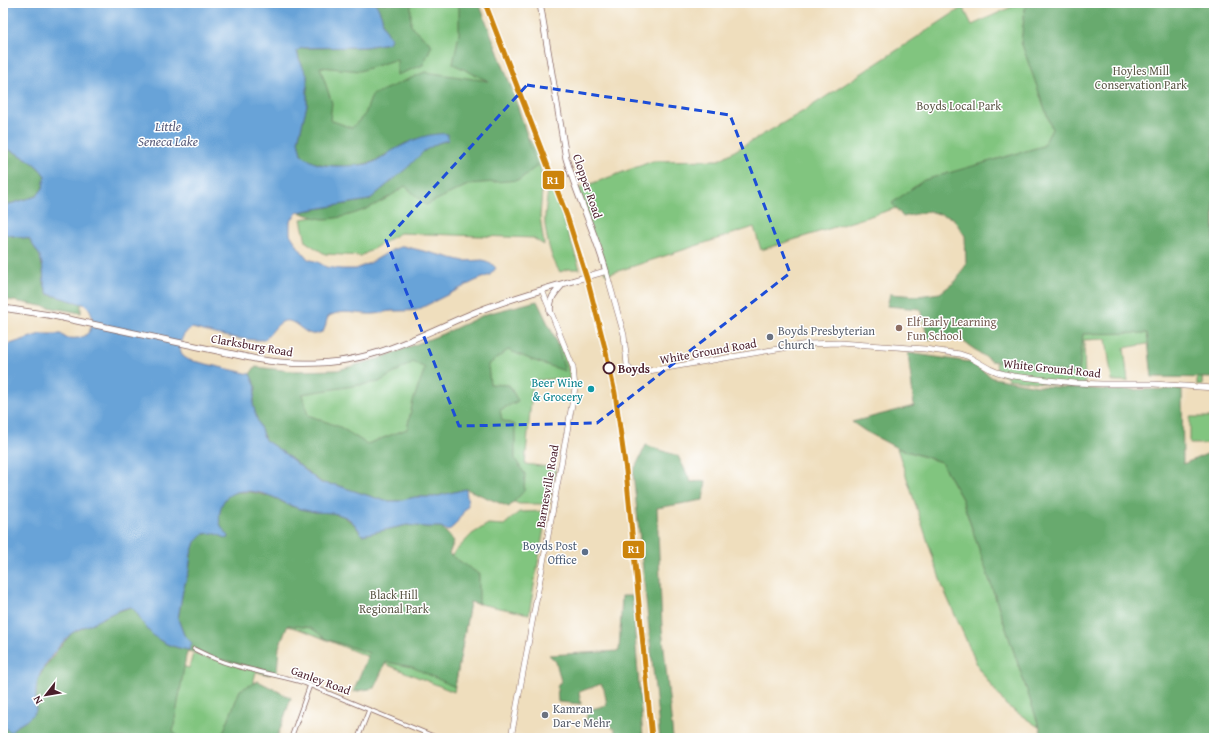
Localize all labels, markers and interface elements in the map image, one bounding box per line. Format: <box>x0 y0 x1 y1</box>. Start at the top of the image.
park label: Hoyles Mill Conservation Park <box>1095 62 1188 93</box>
park label: Boyds Local Park <box>917 97 1002 114</box>
water label: Little Seneca Lake <box>138 117 198 151</box>
street label: Clopper Road <box>569 151 607 221</box>
line badge: R1 <box>542 170 565 190</box>
text: R1 <box>547 172 560 188</box>
place label: Elf Early Learning Fun School <box>907 313 997 344</box>
place label: Boyds Presbyterian Church <box>778 322 875 353</box>
marker: Elf Early Learning Fun School <box>894 323 904 333</box>
street label: Clarksburg Road <box>210 329 295 361</box>
marker: Boyds Presbyterian Church <box>765 332 775 342</box>
street label: White Ground Road <box>658 334 758 368</box>
street label: White Ground Road <box>1002 354 1102 382</box>
place label: Boyds <box>618 360 650 377</box>
marker: Boyds <box>602 361 616 375</box>
place label: Beer Wine & Grocery <box>531 374 583 405</box>
marker: Beer Wine & Grocery <box>586 384 596 394</box>
street label: Barnesville Road <box>531 443 563 529</box>
place label: Boyds Post Office <box>523 537 578 568</box>
line badge: R1 <box>622 540 645 559</box>
text: R1 <box>628 541 641 557</box>
marker: Boyds Post Office <box>580 547 590 557</box>
park label: Black Hill Regional Park <box>359 586 430 617</box>
street label: Ganley Road <box>289 661 354 699</box>
north arrow <box>26 675 66 715</box>
text: N <box>28 692 46 707</box>
place label: Kamran Dar-e Mehr <box>553 700 611 731</box>
marker: Kamran Dar-e Mehr <box>540 710 550 720</box>

